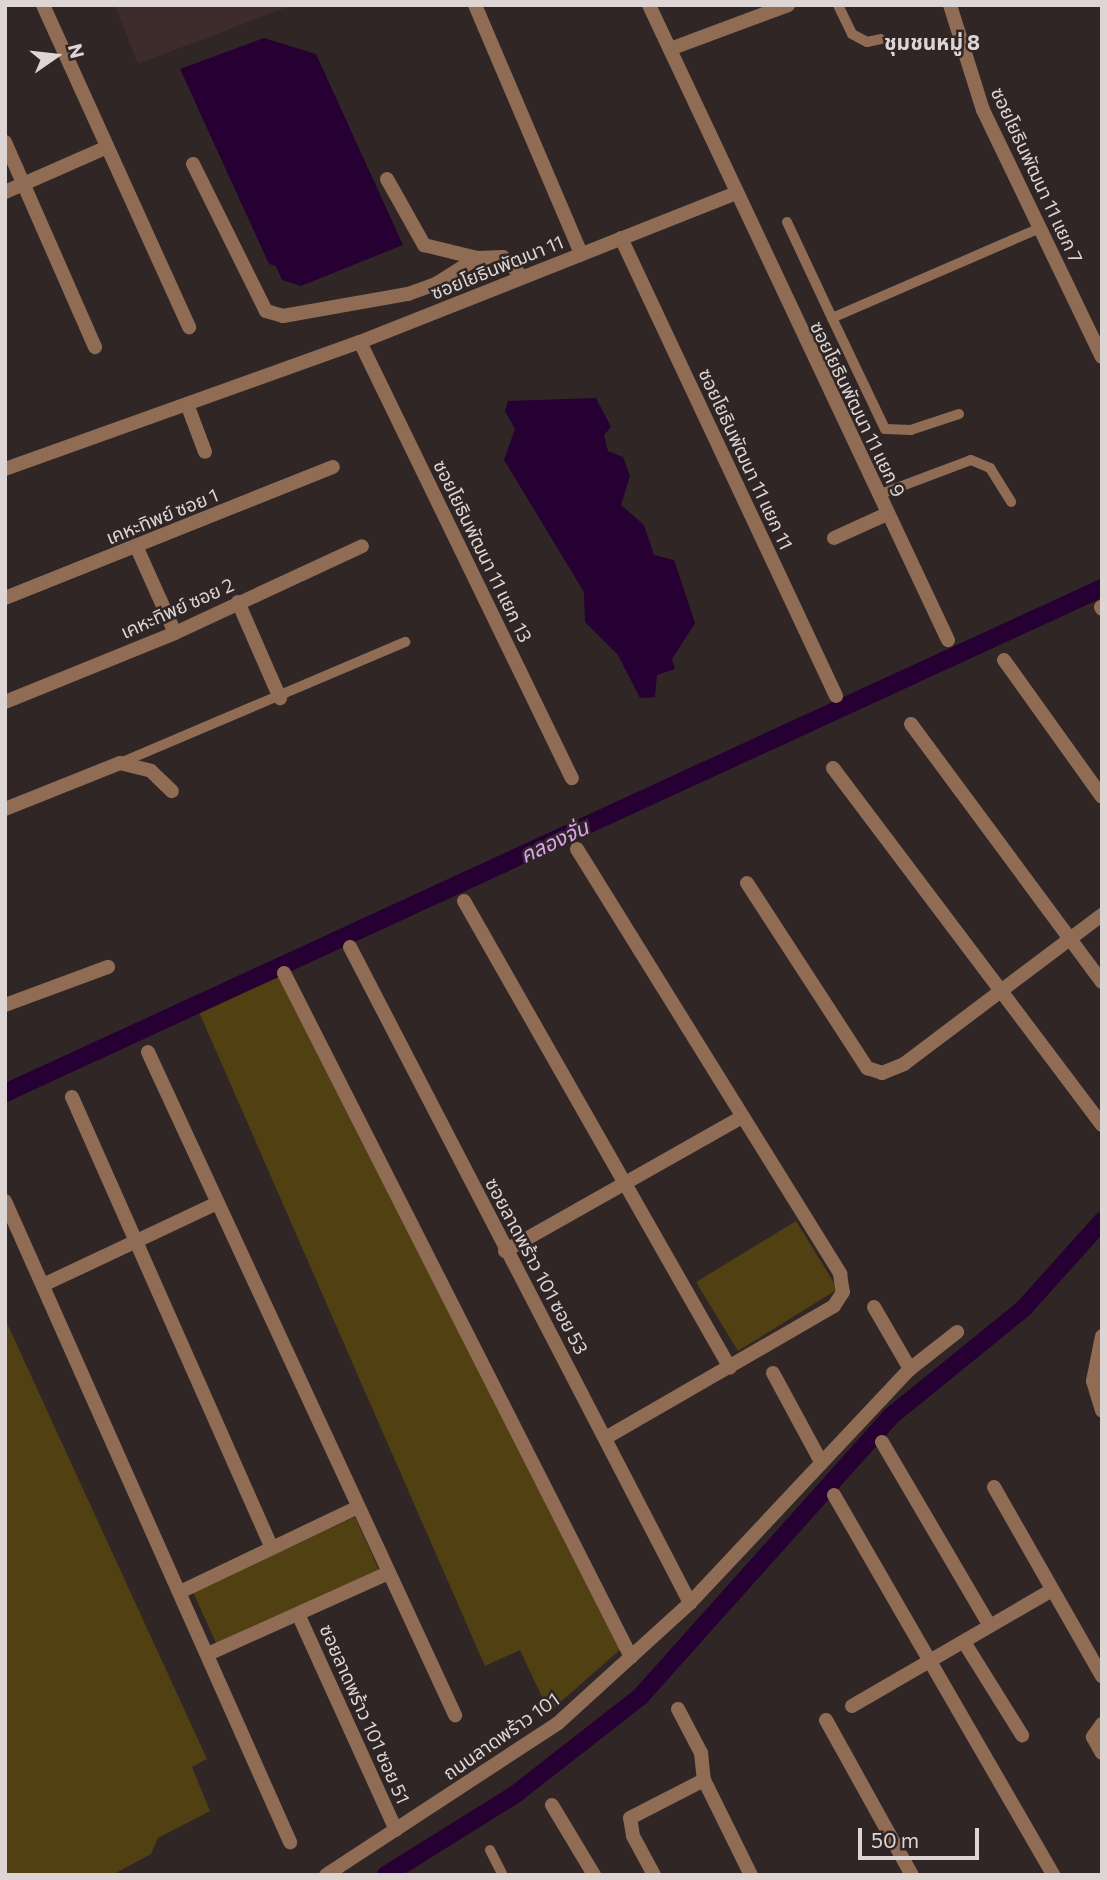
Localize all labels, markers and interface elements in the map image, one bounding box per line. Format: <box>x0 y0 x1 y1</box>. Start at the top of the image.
north arrow <box>21 21 91 91</box>
district label: ชุมชนหมู่ 8 <box>884 29 980 55</box>
text: N <box>64 41 90 60</box>
street label: ซอยโยธินพัฒนา 11 แยก 7 <box>986 84 1088 266</box>
street label: ซอยโยธินพัฒนา 11 <box>427 230 567 304</box>
street label: ซอยโยธินพัฒนา 11 แยก 9 <box>806 317 910 501</box>
street label: ซอยโยธินพัฒนา 11 แยก 11 <box>694 365 798 553</box>
street label: ซอยโยธินพัฒนา 11 แยก 13 <box>429 456 537 646</box>
street label: เคหะทิพย์ ซอย 1 <box>103 483 221 549</box>
street label: เคหะทิพย์ ซอย 2 <box>117 573 237 643</box>
water label: คลองจั่น <box>516 814 592 868</box>
street label: ซอยลาดพร้าว 101 ซอย 53 <box>481 1174 593 1358</box>
street label: ซอยลาดพร้าว 101 ซอย 51 <box>315 1621 415 1807</box>
street label: ถนนลาดพร้าว 101 <box>438 1687 564 1785</box>
scale bar <box>862 1814 983 1858</box>
text: 50 m <box>871 1827 919 1852</box>

